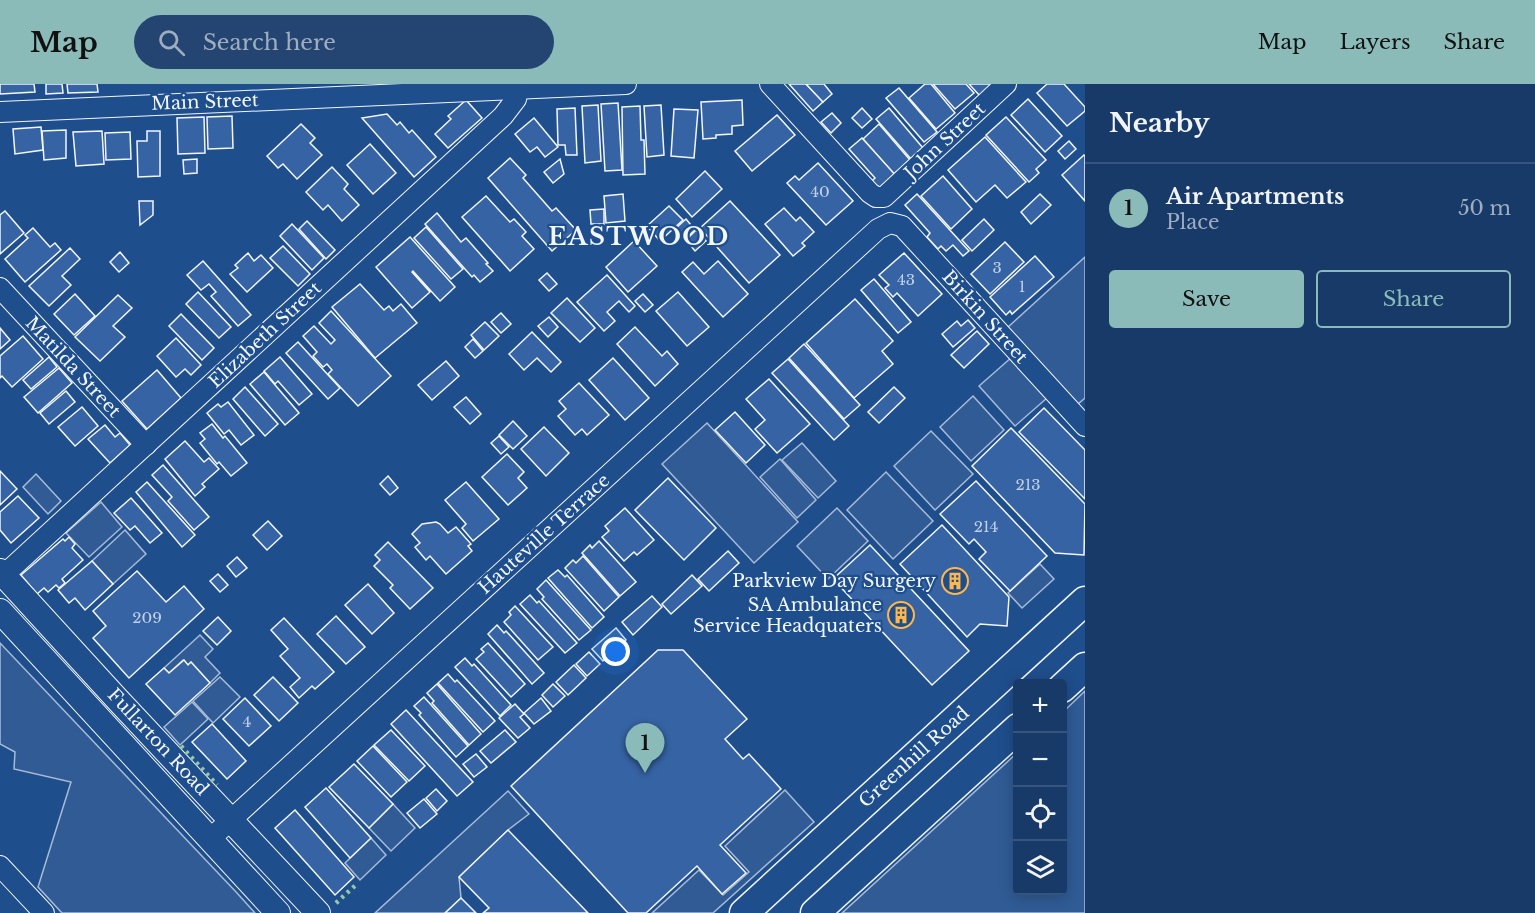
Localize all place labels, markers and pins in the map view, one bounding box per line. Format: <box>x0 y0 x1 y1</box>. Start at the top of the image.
building icon: Parkview Day Surgery <box>940 566 970 596</box>
place label: Parkview Day Surgery <box>732 570 936 592</box>
place label: SA Ambulance Service Headquaters <box>693 594 882 637</box>
building icon: SA Ambulance Service Headquaters <box>886 600 916 630</box>
pin: 1 <box>626 724 664 773</box>

